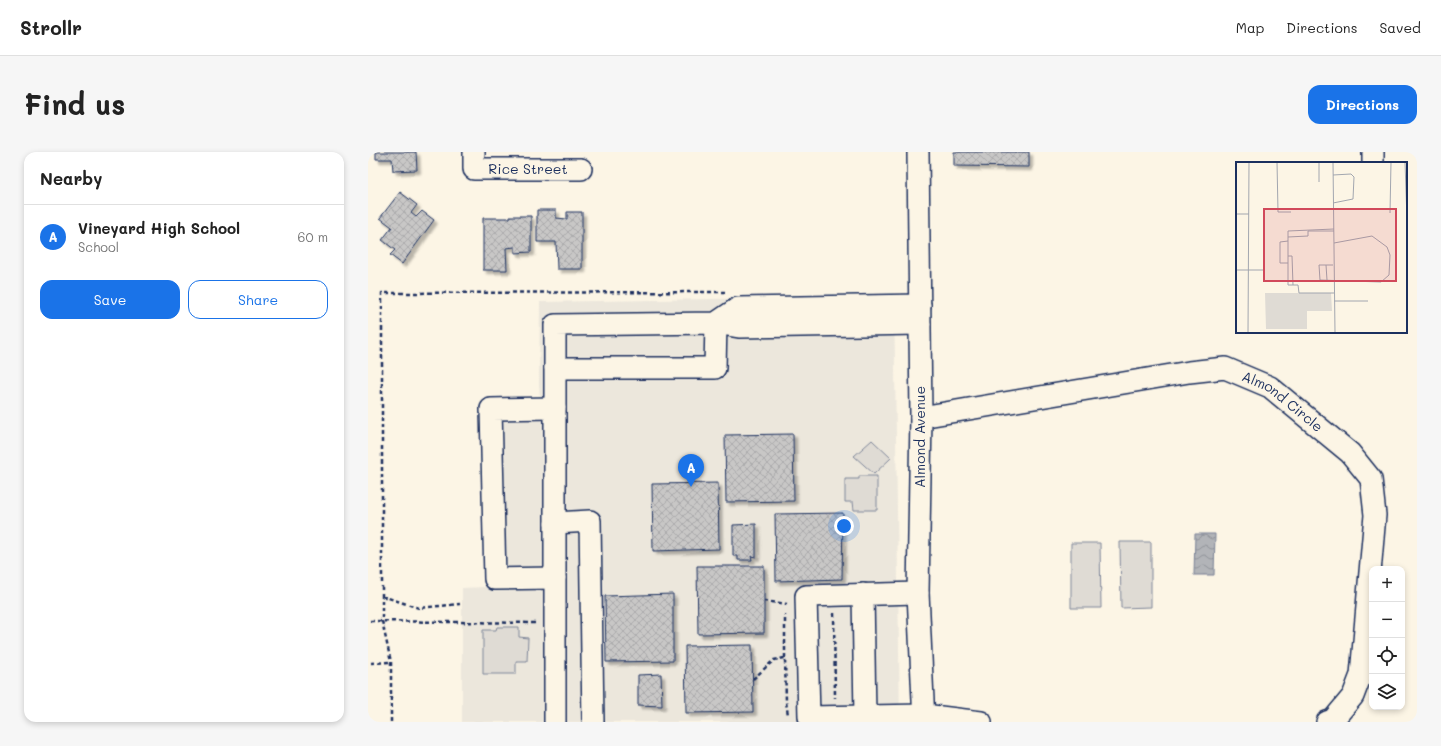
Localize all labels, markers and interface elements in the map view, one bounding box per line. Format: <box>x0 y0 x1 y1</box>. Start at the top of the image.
text: Strollr <box>20 15 82 40</box>
text: Map <box>1236 18 1264 37</box>
text: Directions <box>1286 18 1357 37</box>
text: Saved <box>1379 18 1421 37</box>
button: Directions <box>1308 85 1417 124</box>
text: Find us <box>24 86 125 122</box>
street label: Rice Street <box>488 159 568 178</box>
inset map <box>1236 162 1407 333</box>
text: Nearby <box>40 167 102 189</box>
text: Vineyard High School <box>78 218 240 238</box>
text: A <box>48 228 58 245</box>
text: 60 m <box>298 228 328 245</box>
text: School <box>78 238 119 255</box>
button: Save <box>40 280 180 319</box>
button: Share <box>188 280 328 319</box>
street label: Almond Circle <box>1239 366 1327 436</box>
street label: Almond Avenue <box>910 386 929 488</box>
pin: A <box>678 454 704 487</box>
your location <box>834 516 854 536</box>
map controls <box>1369 566 1405 710</box>
button: + <box>1369 566 1405 602</box>
button: − <box>1369 602 1405 638</box>
button: locate <box>1369 638 1405 674</box>
button: layers <box>1369 674 1405 710</box>

